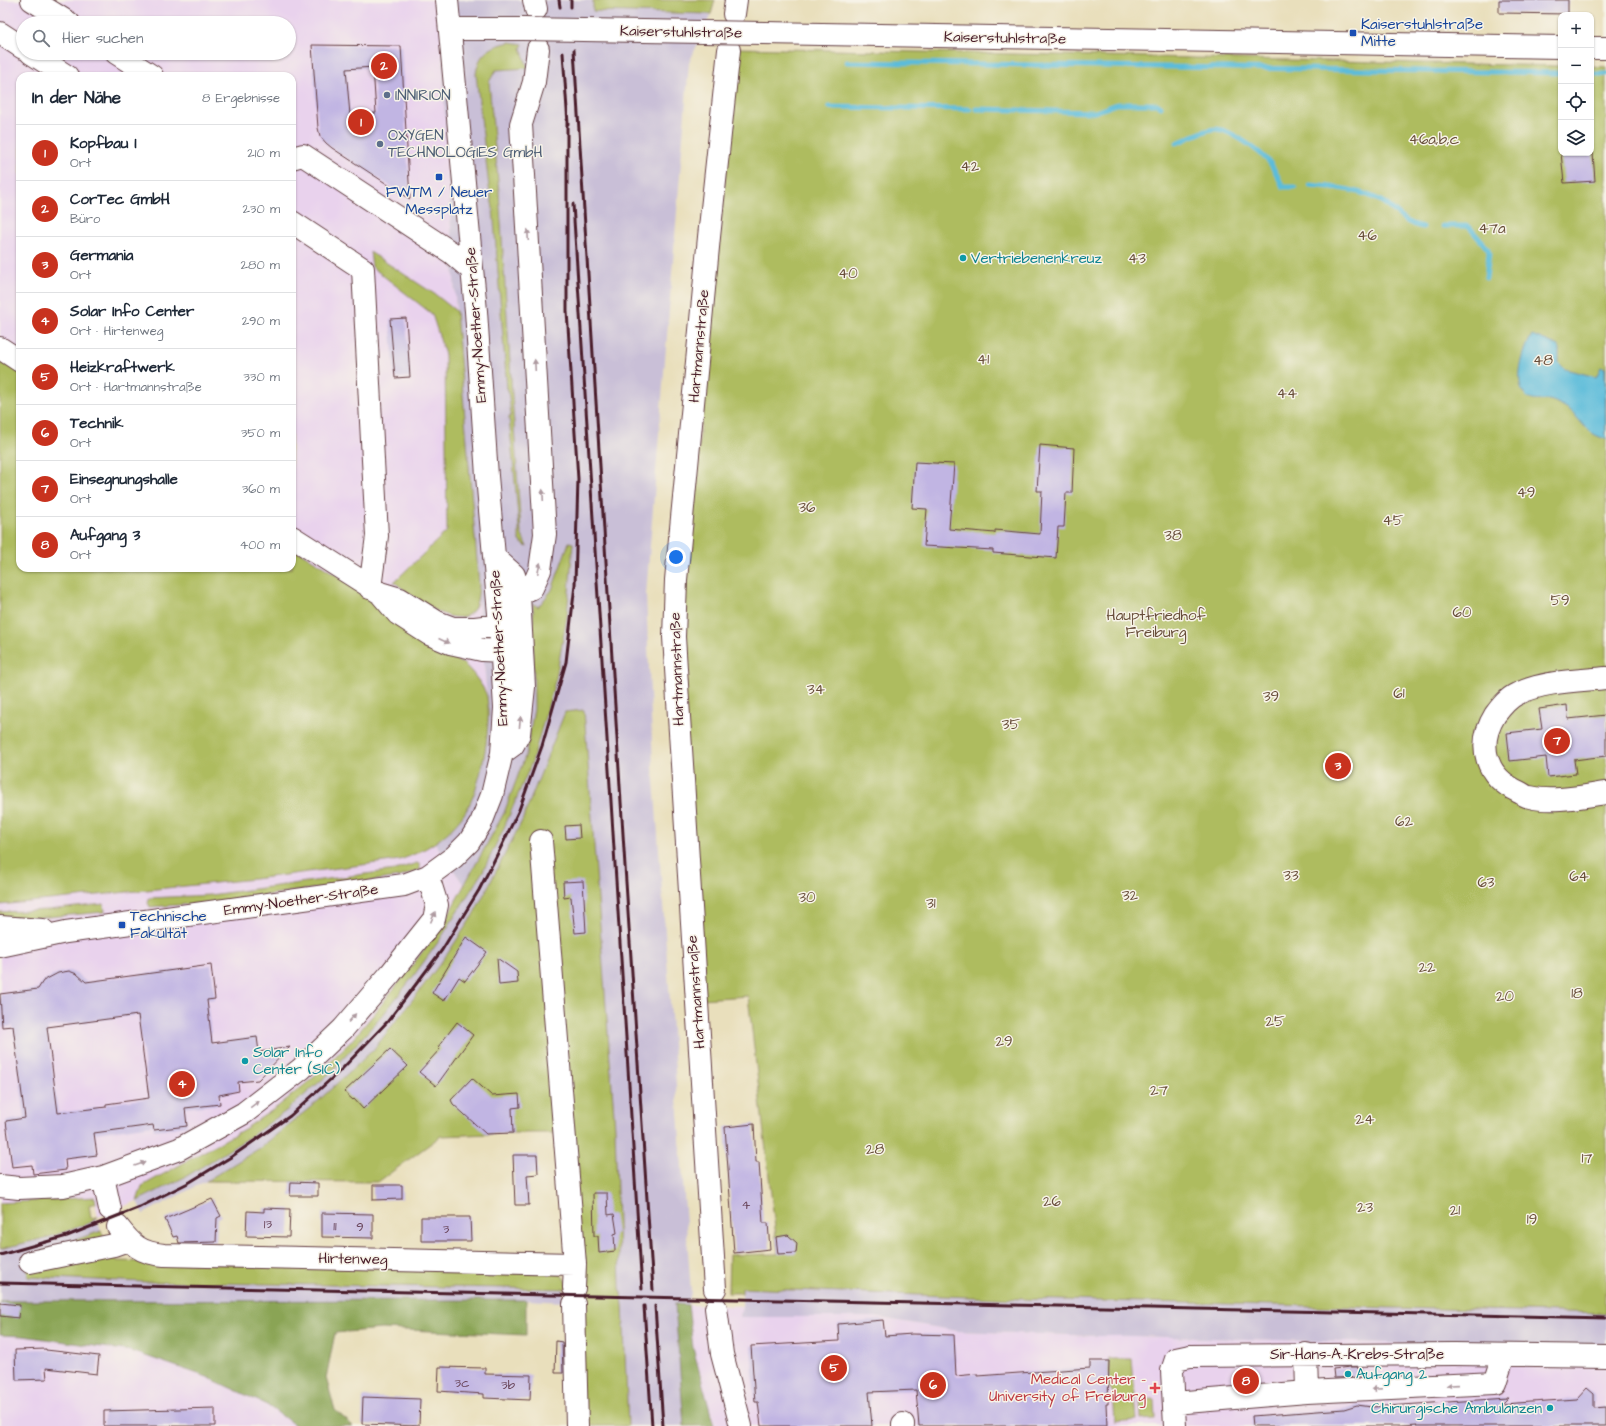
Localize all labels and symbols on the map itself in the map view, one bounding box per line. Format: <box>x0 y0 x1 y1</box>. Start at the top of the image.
place label: Kaiserstuhlstraße Mitte <box>1361 14 1483 52</box>
street label: Kaiserstuhlstraße <box>620 20 742 44</box>
street label: Kaiserstuhlstraße <box>944 26 1066 50</box>
marker: Kaiserstuhlstraße Mitte <box>1348 28 1358 38</box>
pin: 2 <box>371 51 397 81</box>
place label: INNIRION <box>395 85 451 106</box>
marker: INNIRION <box>382 90 392 100</box>
pin: 1 <box>348 107 374 137</box>
place label: OXYGEN TECHNOLOGIES GmbH <box>388 125 543 163</box>
park label: 46a,b,c <box>1409 129 1460 150</box>
marker: OXYGEN TECHNOLOGIES GmbH <box>375 139 385 149</box>
park label: 42 <box>961 156 980 177</box>
marker: FWTM / Neuer Messplatz <box>434 172 444 182</box>
place label: FWTM / Neuer Messplatz <box>386 182 492 220</box>
park label: 47a <box>1478 218 1506 239</box>
park label: 46 <box>1357 225 1377 246</box>
one-way arrow <box>524 229 531 241</box>
street label: Emmy-Noether-Straße <box>460 246 493 404</box>
place label: Vertriebenenkreuz <box>971 248 1102 269</box>
park label: 43 <box>1128 248 1146 269</box>
marker: Vertriebenenkreuz <box>958 253 968 263</box>
park label: 40 <box>838 263 858 284</box>
street label: Hartmannstraße <box>684 288 714 404</box>
park label: 41 <box>977 349 989 370</box>
park label: 48 <box>1533 350 1553 371</box>
one-way arrow <box>532 359 539 371</box>
park label: 44 <box>1277 383 1297 404</box>
park label: 49 <box>1517 482 1535 503</box>
one-way arrow <box>539 489 546 501</box>
park label: 36 <box>798 497 816 518</box>
park label: 45 <box>1383 510 1404 531</box>
park label: 38 <box>1164 525 1182 546</box>
your location <box>666 547 686 567</box>
one-way arrow <box>537 562 543 575</box>
street label: Emmy-Noether-Straße <box>484 569 515 726</box>
park label: 59 <box>1550 590 1570 611</box>
park label: 60 <box>1453 602 1472 623</box>
park label: Hauptfriedhof Freiburg <box>1107 605 1205 644</box>
street label: Hartmannstraße <box>665 612 689 726</box>
one-way arrow <box>439 638 451 644</box>
park label: 34 <box>807 679 825 700</box>
park label: 61 <box>1393 683 1405 704</box>
park label: 39 <box>1263 686 1279 707</box>
park label: 35 <box>1002 714 1020 735</box>
one-way arrow <box>517 716 524 728</box>
pin: 7 <box>1544 726 1570 756</box>
pin: 3 <box>1325 751 1351 781</box>
park label: 62 <box>1395 811 1413 832</box>
park label: 33 <box>1283 865 1299 886</box>
park label: 64 <box>1569 866 1589 887</box>
park label: 63 <box>1477 872 1495 893</box>
street label: Emmy-Noether-Straße <box>222 879 380 922</box>
park label: 32 <box>1122 885 1139 906</box>
park label: 30 <box>798 887 816 908</box>
park label: 31 <box>926 893 936 914</box>
place label: Technische Fakultät <box>130 906 207 944</box>
one-way arrow <box>430 911 436 923</box>
marker: Technische Fakultät <box>117 920 127 930</box>
street label: Hartmannstraße <box>682 935 710 1049</box>
park label: 22 <box>1418 957 1436 978</box>
park label: 18 <box>1571 983 1583 1004</box>
park label: 20 <box>1496 986 1515 1007</box>
park label: 25 <box>1265 1011 1285 1032</box>
one-way arrow <box>348 1013 357 1024</box>
park label: 29 <box>995 1031 1013 1052</box>
place label: Solar Info Center (SIC) <box>253 1042 340 1080</box>
marker: Solar Info Center (SIC) <box>240 1056 250 1066</box>
pin: 4 <box>169 1069 195 1099</box>
park label: 27 <box>1150 1080 1168 1101</box>
one-way arrow <box>250 1100 261 1108</box>
park label: 24 <box>1356 1109 1374 1130</box>
park label: 28 <box>866 1139 884 1160</box>
park label: 17 <box>1581 1148 1593 1169</box>
one-way arrow <box>135 1161 147 1167</box>
park label: 26 <box>1043 1191 1062 1212</box>
house number: 4 <box>742 1196 751 1214</box>
park label: 23 <box>1357 1197 1373 1218</box>
park label: 21 <box>1450 1200 1460 1221</box>
park label: 19 <box>1527 1209 1537 1230</box>
house number: 13 <box>264 1215 273 1233</box>
house number: 11 <box>333 1217 337 1235</box>
house number: 9 <box>356 1218 364 1236</box>
house number: 3 <box>443 1220 450 1238</box>
street label: Hirtenweg <box>318 1248 388 1271</box>
street label: Sir-Hans-A.-Krebs-Straße <box>1270 1344 1444 1365</box>
pin: 5 <box>821 1353 847 1383</box>
place label: Aufgang 2 <box>1356 1364 1428 1386</box>
pin: 8 <box>1233 1366 1259 1396</box>
place label: Medical Center – University of Freiburg <box>989 1369 1146 1408</box>
marker: Aufgang 2 <box>1343 1369 1353 1379</box>
pin: 6 <box>920 1370 946 1400</box>
house number: 3c <box>455 1374 469 1392</box>
house number: 3b <box>501 1376 516 1394</box>
marker: Medical Center – University of Freiburg <box>1149 1382 1161 1394</box>
one-way arrow <box>1446 1382 1459 1389</box>
one-way arrow <box>1371 1385 1383 1392</box>
place label: Chirurgische Ambulanzen <box>1371 1398 1542 1420</box>
marker: Chirurgische Ambulanzen <box>1545 1403 1555 1413</box>

